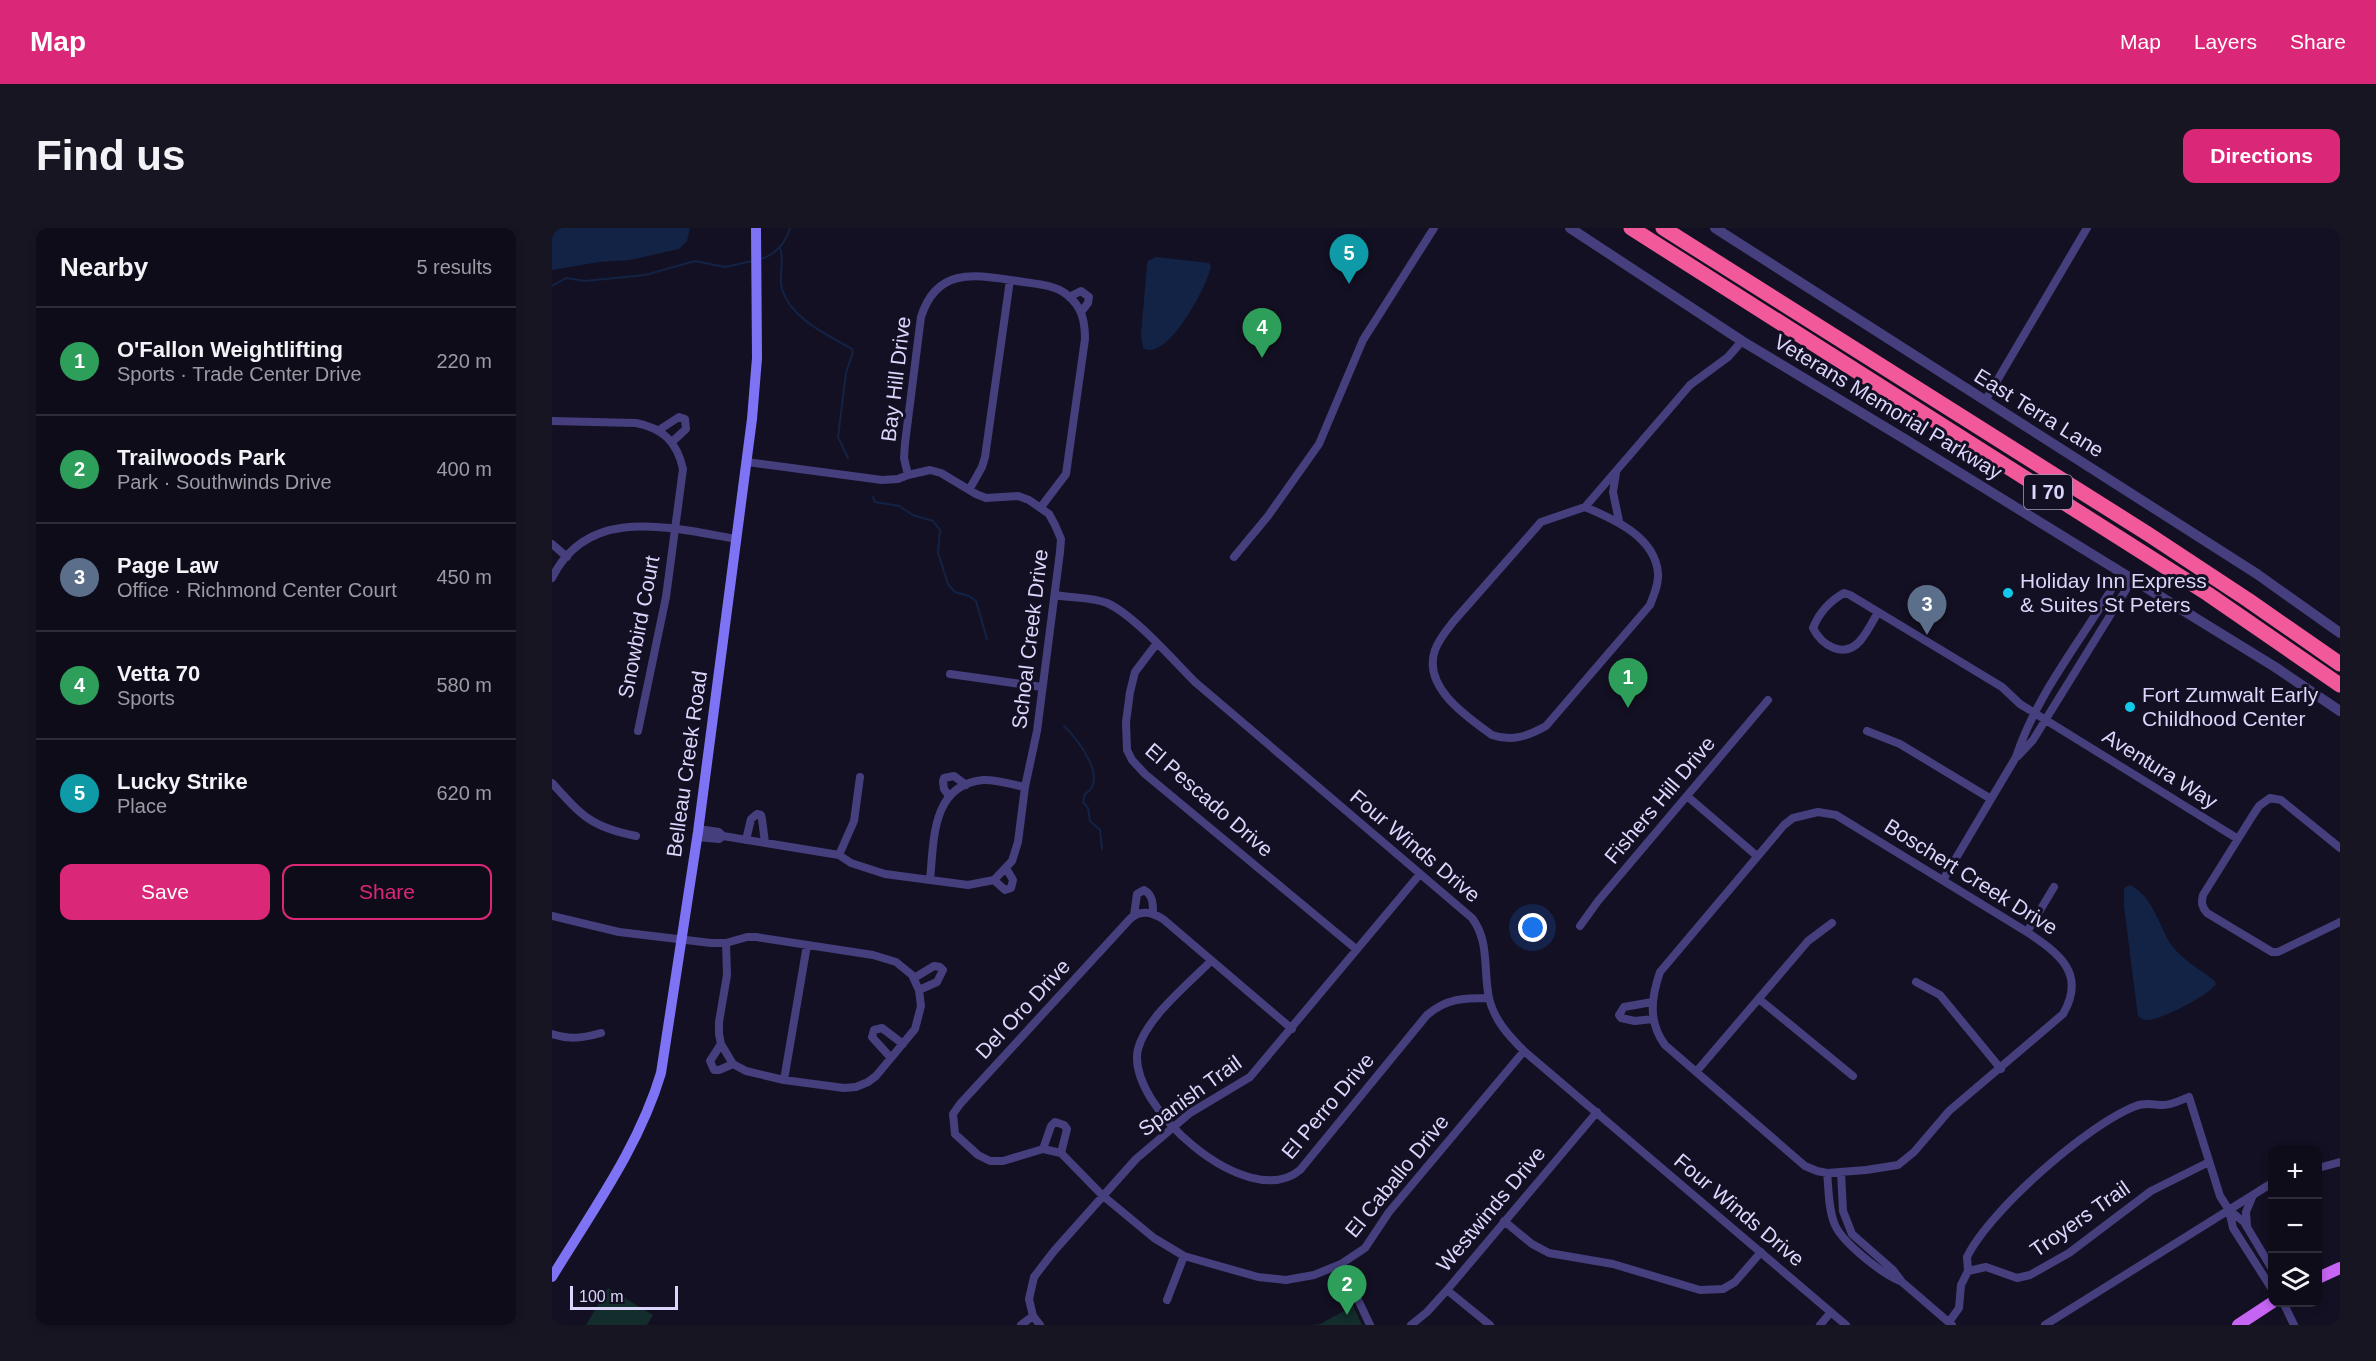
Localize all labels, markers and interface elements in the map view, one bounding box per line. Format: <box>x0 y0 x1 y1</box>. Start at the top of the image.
text: Map <box>30 26 86 57</box>
text: Map <box>2120 30 2161 53</box>
text: Layers <box>2194 30 2257 53</box>
text: Share <box>2290 30 2346 53</box>
button: Directions <box>2183 129 2340 183</box>
text: Find us <box>36 132 185 179</box>
pin: 5 <box>1330 235 1368 284</box>
text: Nearby <box>60 252 148 282</box>
text: 5 results <box>416 256 492 278</box>
pin: 4 <box>1242 308 1282 358</box>
street label: Bay Hill Drive <box>876 315 915 443</box>
street label: Veterans Memorial Parkway <box>1770 329 2007 484</box>
text: O'Fallon Weightlifting <box>117 337 343 362</box>
text: 1 <box>74 350 85 372</box>
text: 220 m <box>436 350 492 372</box>
text: Sports · Trade Center Drive <box>117 363 362 385</box>
street label: East Terra Lane <box>1970 364 2108 462</box>
text: Trailwoods Park <box>117 445 286 470</box>
text: 2 <box>74 458 85 480</box>
text: 400 m <box>436 458 492 480</box>
text: Park · Southwinds Drive <box>117 471 332 493</box>
road number: I 70 <box>2024 475 2072 509</box>
street label: Schoal Creek Drive <box>1007 548 1052 730</box>
text: Page Law <box>117 553 218 578</box>
street label: Snowbird Court <box>613 554 664 700</box>
text: 3 <box>74 566 85 588</box>
text: 450 m <box>436 566 492 588</box>
place label: Holiday Inn Express & Suites St Peters <box>2020 569 2207 616</box>
text: Office · Richmond Center Court <box>117 579 397 601</box>
pin: 3 <box>1908 586 1946 635</box>
marker: Holiday Inn Express & Suites St Peters <box>2001 586 2015 600</box>
pin: 1 <box>1608 658 1648 708</box>
text: Vetta 70 <box>117 661 200 686</box>
street label: Belleau Creek Road <box>662 669 711 859</box>
text: 4 <box>74 674 85 696</box>
text: 580 m <box>436 674 492 696</box>
place label: Fort Zumwalt Early Childhood Center <box>2142 683 2319 730</box>
text: Sports <box>117 687 175 709</box>
marker: Fort Zumwalt Early Childhood Center <box>2123 700 2137 714</box>
street label: Aventura Way <box>2099 724 2222 813</box>
street label: Fishers Hill Drive <box>1600 732 1719 868</box>
street label: El Pescado Drive <box>1141 738 1278 861</box>
text: Lucky Strike <box>117 769 248 794</box>
text: 5 <box>74 782 85 804</box>
text: 620 m <box>436 782 492 804</box>
street label: Four Winds Drive <box>1346 785 1485 907</box>
text: Place <box>117 795 167 817</box>
street label: Boschert Creek Drive <box>1881 814 2062 939</box>
button: Save <box>60 864 270 920</box>
button: Share <box>282 864 492 920</box>
your location <box>1518 913 1547 942</box>
street label: Del Oro Drive <box>971 954 1074 1063</box>
street label: El Perro Drive <box>1277 1048 1378 1163</box>
street label: Spanish Trail <box>1134 1051 1246 1141</box>
street label: El Caballo Drive <box>1340 1110 1453 1241</box>
street label: Westwinds Drive <box>1432 1142 1550 1276</box>
map controls <box>2268 1145 2322 1307</box>
button: + <box>2268 1145 2322 1199</box>
street label: Four Winds Drive <box>1670 1149 1809 1271</box>
street label: Troyers Trail <box>2026 1176 2134 1261</box>
button: − <box>2268 1199 2322 1253</box>
button: layers <box>2268 1253 2322 1307</box>
pin: 2 <box>1328 1266 1366 1315</box>
scale bar <box>570 1283 678 1310</box>
text: 100 m <box>579 1288 623 1305</box>

